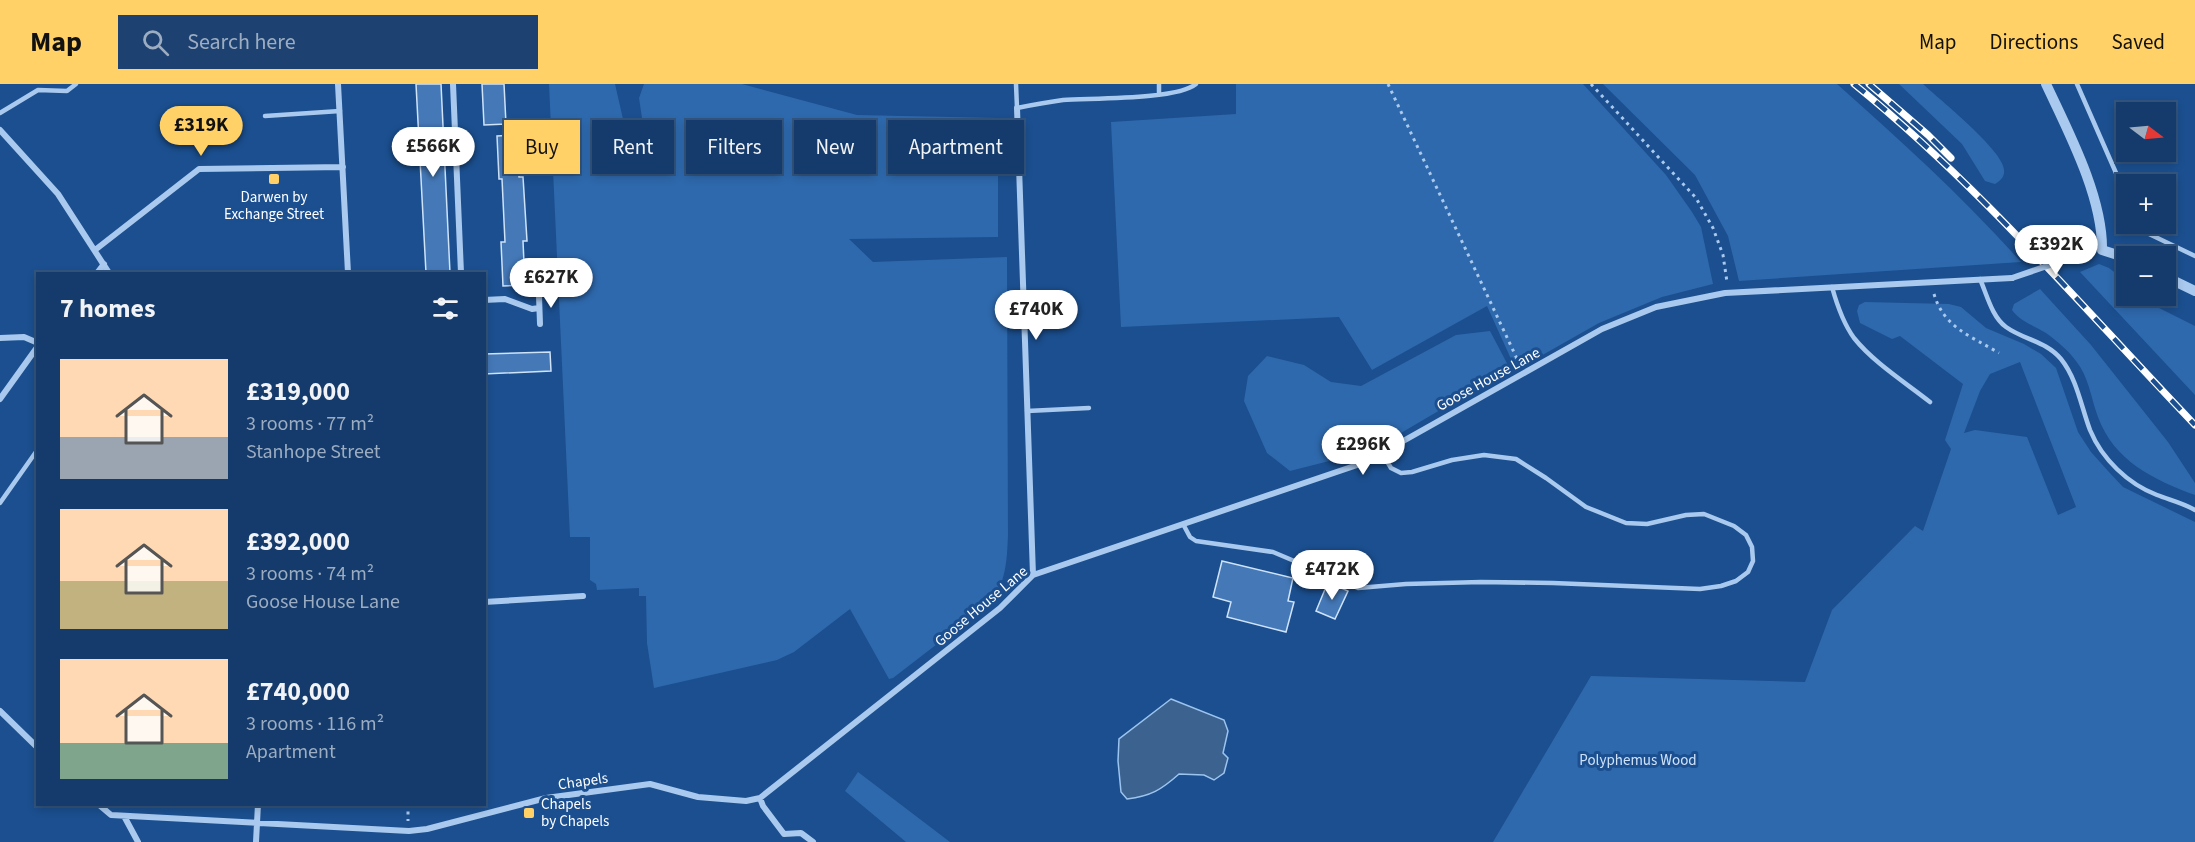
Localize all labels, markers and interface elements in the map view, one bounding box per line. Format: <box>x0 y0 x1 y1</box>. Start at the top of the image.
search box <box>118 15 538 69</box>
text: Map <box>30 22 82 62</box>
icon: search <box>139 26 172 59</box>
text: Search here <box>187 26 296 58</box>
text: Map <box>1919 27 1957 57</box>
text: Directions <box>1990 27 2078 57</box>
text: Saved <box>2111 27 2165 57</box>
north arrow <box>2116 102 2176 162</box>
map controls <box>2116 102 2176 306</box>
pin: £319K <box>159 106 243 157</box>
text: £319K <box>174 111 228 139</box>
chip: Buy <box>504 120 580 174</box>
chip: Rent <box>592 120 674 174</box>
chip: Filters <box>686 120 782 174</box>
chip: New <box>794 120 876 174</box>
chip: Apartment <box>888 120 1024 174</box>
pin: £566K <box>391 127 475 178</box>
text: £566K <box>406 132 460 160</box>
marker: Darwen by Exchange Street <box>267 172 281 186</box>
button: + <box>2116 174 2176 234</box>
place label: Darwen by Exchange Street <box>224 187 324 225</box>
pin: £392K <box>2014 225 2098 276</box>
text: £392K <box>2029 230 2083 258</box>
button: − <box>2116 246 2176 306</box>
pin: £627K <box>509 258 593 309</box>
text: £627K <box>524 263 578 291</box>
text: 7 homes <box>60 290 155 327</box>
pin: £740K <box>994 290 1078 341</box>
icon: filters <box>429 292 462 325</box>
text: £740K <box>1009 295 1063 323</box>
street label: Goose House Lane <box>1433 342 1544 417</box>
text: £319,000 <box>246 373 350 410</box>
icon: home <box>108 383 180 455</box>
text: 3 rooms · 77 m² <box>246 410 374 438</box>
pin: £296K <box>1321 425 1405 476</box>
text: £296K <box>1336 430 1390 458</box>
text: Stanhope Street <box>246 438 380 466</box>
text: £392,000 <box>246 523 350 560</box>
icon: home <box>108 533 180 605</box>
pin: £472K <box>1290 550 1374 601</box>
text: £472K <box>1305 555 1359 583</box>
text: 3 rooms · 74 m² <box>246 560 374 588</box>
street label: Goose House Lane <box>930 561 1032 652</box>
text: Goose House Lane <box>246 588 400 616</box>
text: £740,000 <box>246 673 350 710</box>
icon: home <box>108 683 180 755</box>
text: 3 rooms · 116 m² <box>246 710 384 738</box>
text: Apartment <box>246 738 336 766</box>
park label: Polyphemus Wood <box>1579 750 1697 771</box>
street label: Chapels <box>557 768 609 795</box>
place label: Chapels by Chapels <box>541 794 609 832</box>
marker: Chapels by Chapels <box>522 806 536 820</box>

